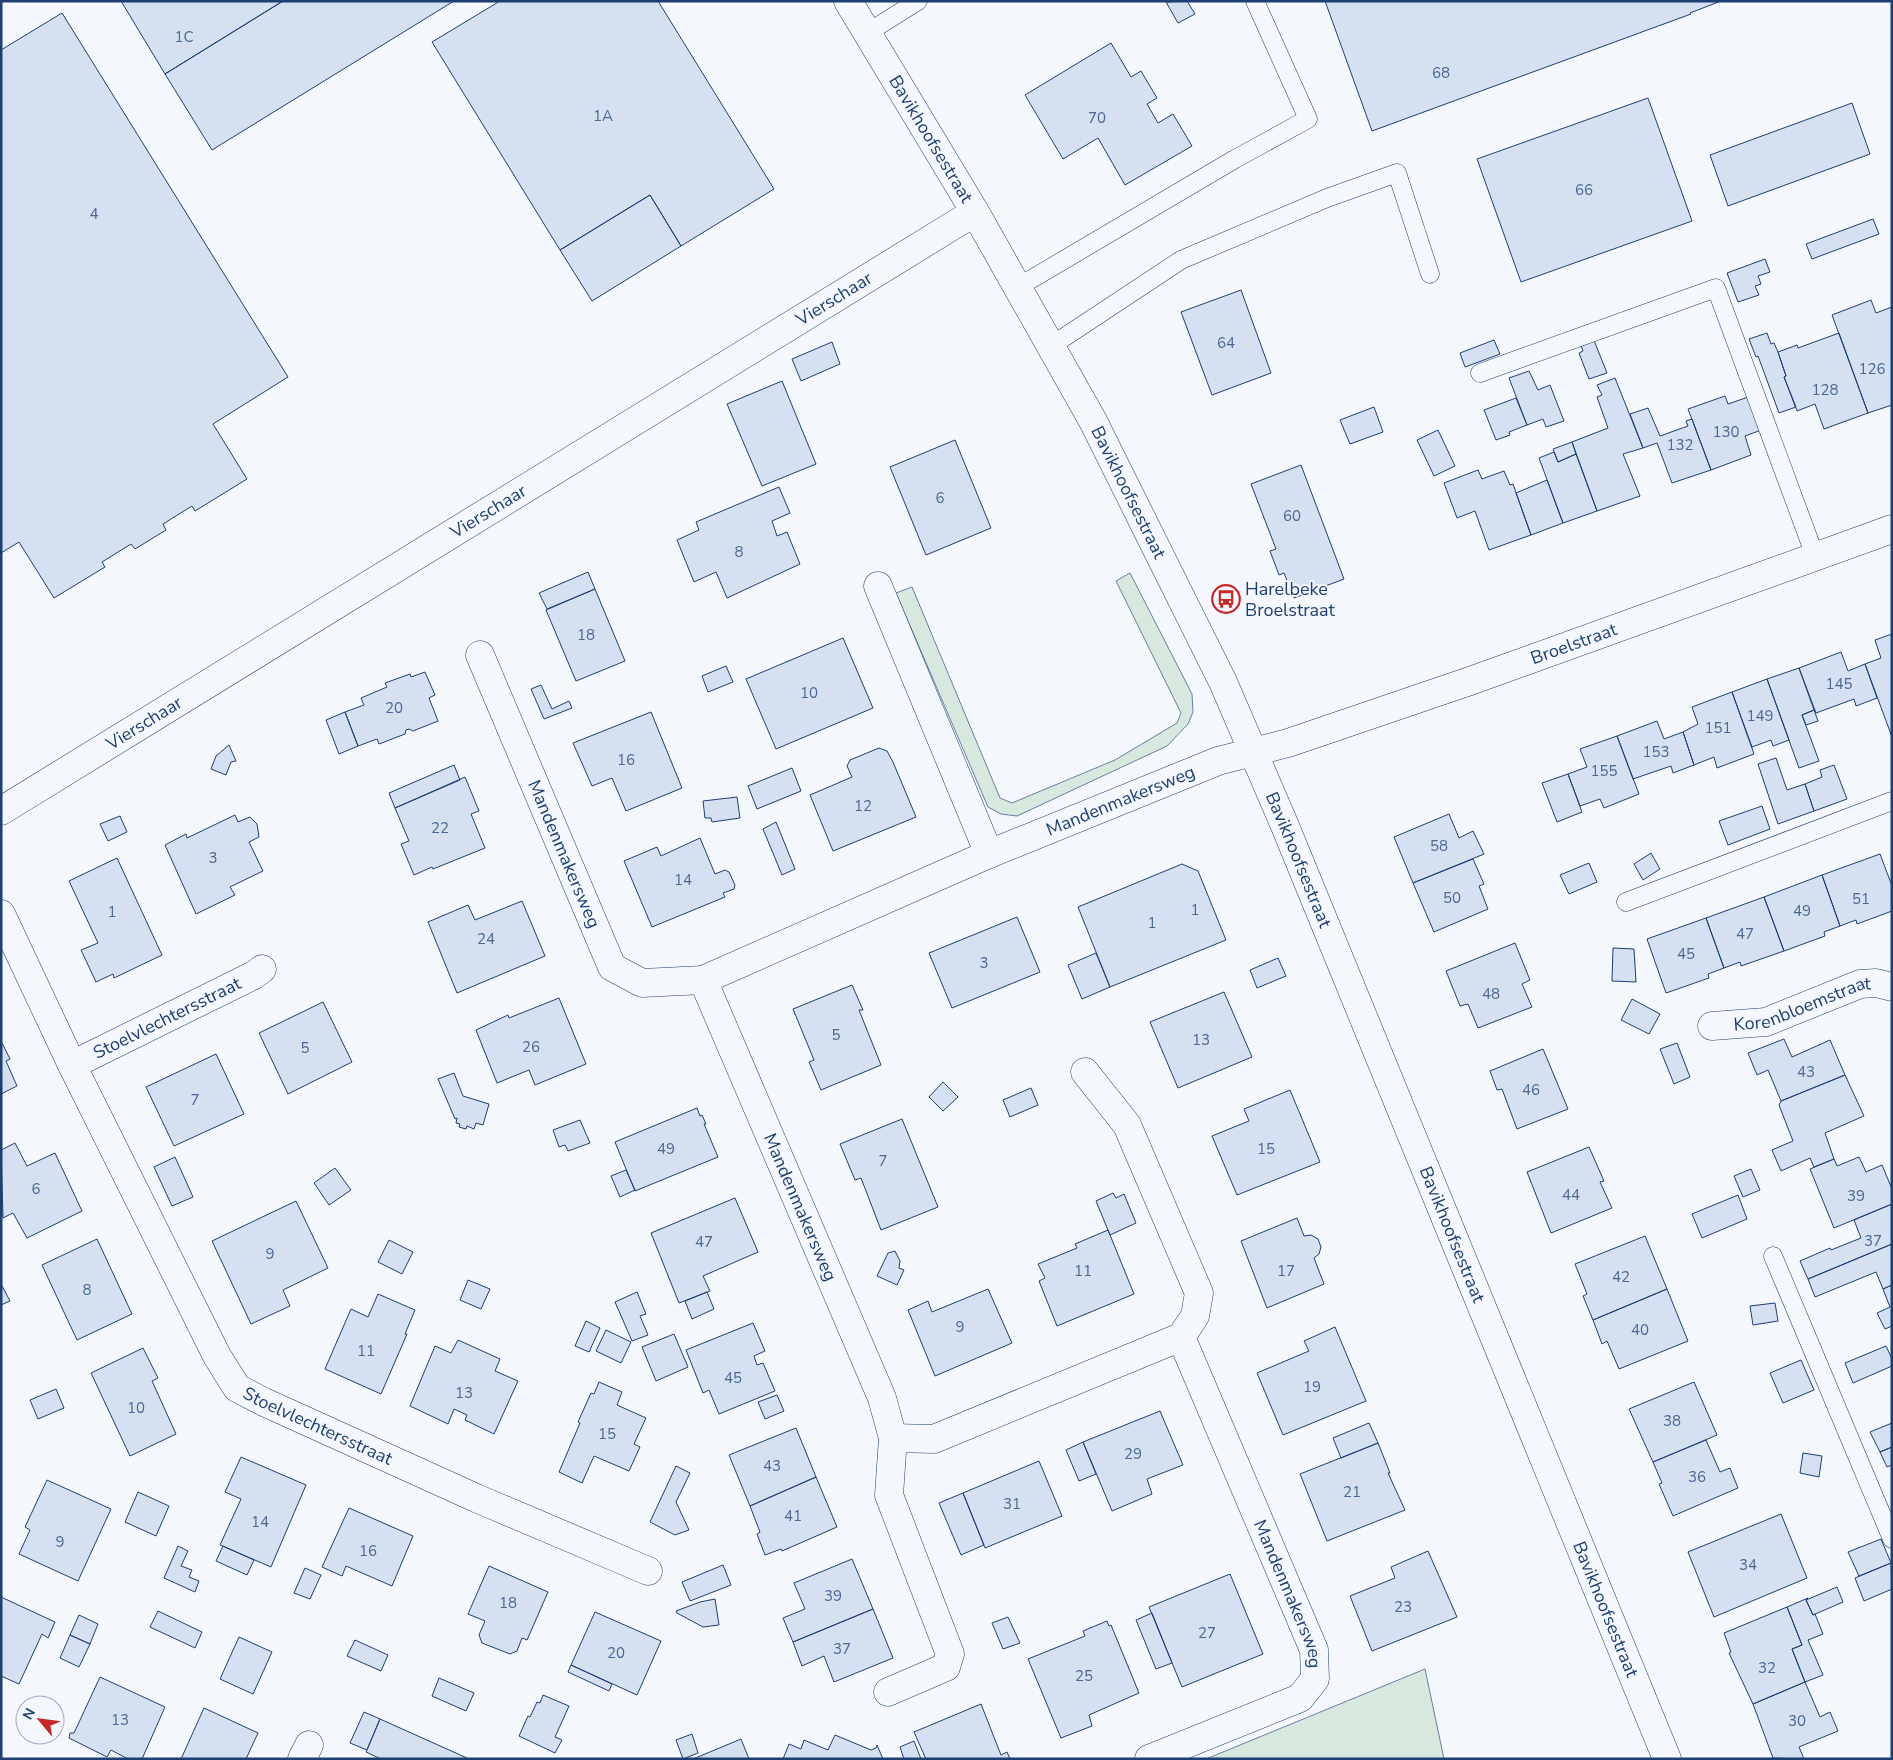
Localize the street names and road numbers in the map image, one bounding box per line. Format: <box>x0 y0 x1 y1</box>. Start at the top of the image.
street label: Bavikhoofsestraat <box>883 71 979 208</box>
street label: Vierschaar <box>791 266 877 332</box>
street label: Bavikhoofsestraat <box>1085 422 1172 563</box>
street label: Vierschaar <box>445 478 531 544</box>
street label: Broelstraat <box>1527 617 1621 670</box>
street label: Vierschaar <box>101 690 187 756</box>
street label: Mandenmakersweg <box>1042 760 1199 842</box>
street label: Mandenmakersweg <box>522 776 606 932</box>
street label: Bavikhoofsestraat <box>1260 788 1338 932</box>
street label: Stoelvlechtersstraat <box>89 971 246 1065</box>
street label: Korenbloemstraat <box>1733 971 1872 1036</box>
street label: Mandenmakersweg <box>758 1129 843 1285</box>
street label: Bavikhoofsestraat <box>1414 1163 1491 1307</box>
street label: Stoelvlechtersstraat <box>239 1381 397 1471</box>
street label: Mandenmakersweg <box>1248 1516 1327 1669</box>
street label: Bavikhoofsestraat <box>1567 1538 1645 1682</box>

